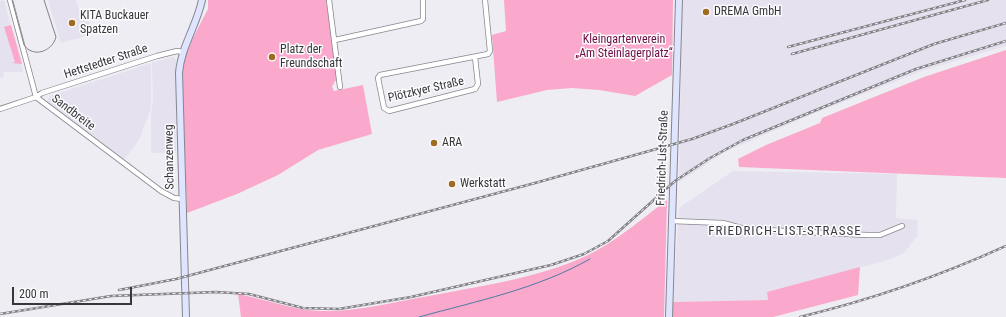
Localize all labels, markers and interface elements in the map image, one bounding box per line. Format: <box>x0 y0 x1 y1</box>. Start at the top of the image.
place label: DREMA GmbH <box>714 5 782 19</box>
marker: DREMA GmbH <box>701 7 711 17</box>
place label: KITA Buckauer Spatzen <box>80 9 149 37</box>
marker: KITA Buckauer Spatzen <box>67 18 77 28</box>
park label: Kleingartenverein „Am Steinlagerplatz“ <box>575 33 673 61</box>
street label: Hettstedter Straße <box>62 42 150 82</box>
place label: Platz der Freundschaft <box>280 43 342 71</box>
marker: Platz der Freundschaft <box>267 52 277 62</box>
street label: Plötzkyer Straße <box>387 74 465 106</box>
street label: Sandbreite <box>48 92 98 134</box>
street label: Friedrich-List-Straße <box>654 110 672 206</box>
street label: Schanzenweg <box>162 124 178 190</box>
place label: ARA <box>442 136 462 150</box>
marker: ARA <box>429 138 439 148</box>
place label: Werkstatt <box>460 177 506 191</box>
marker: Werkstatt <box>447 179 457 189</box>
district label: FRIEDRICH-LIST-STRASSE <box>708 224 862 240</box>
scale bar <box>14 279 134 305</box>
text: 200 m <box>19 287 49 301</box>

